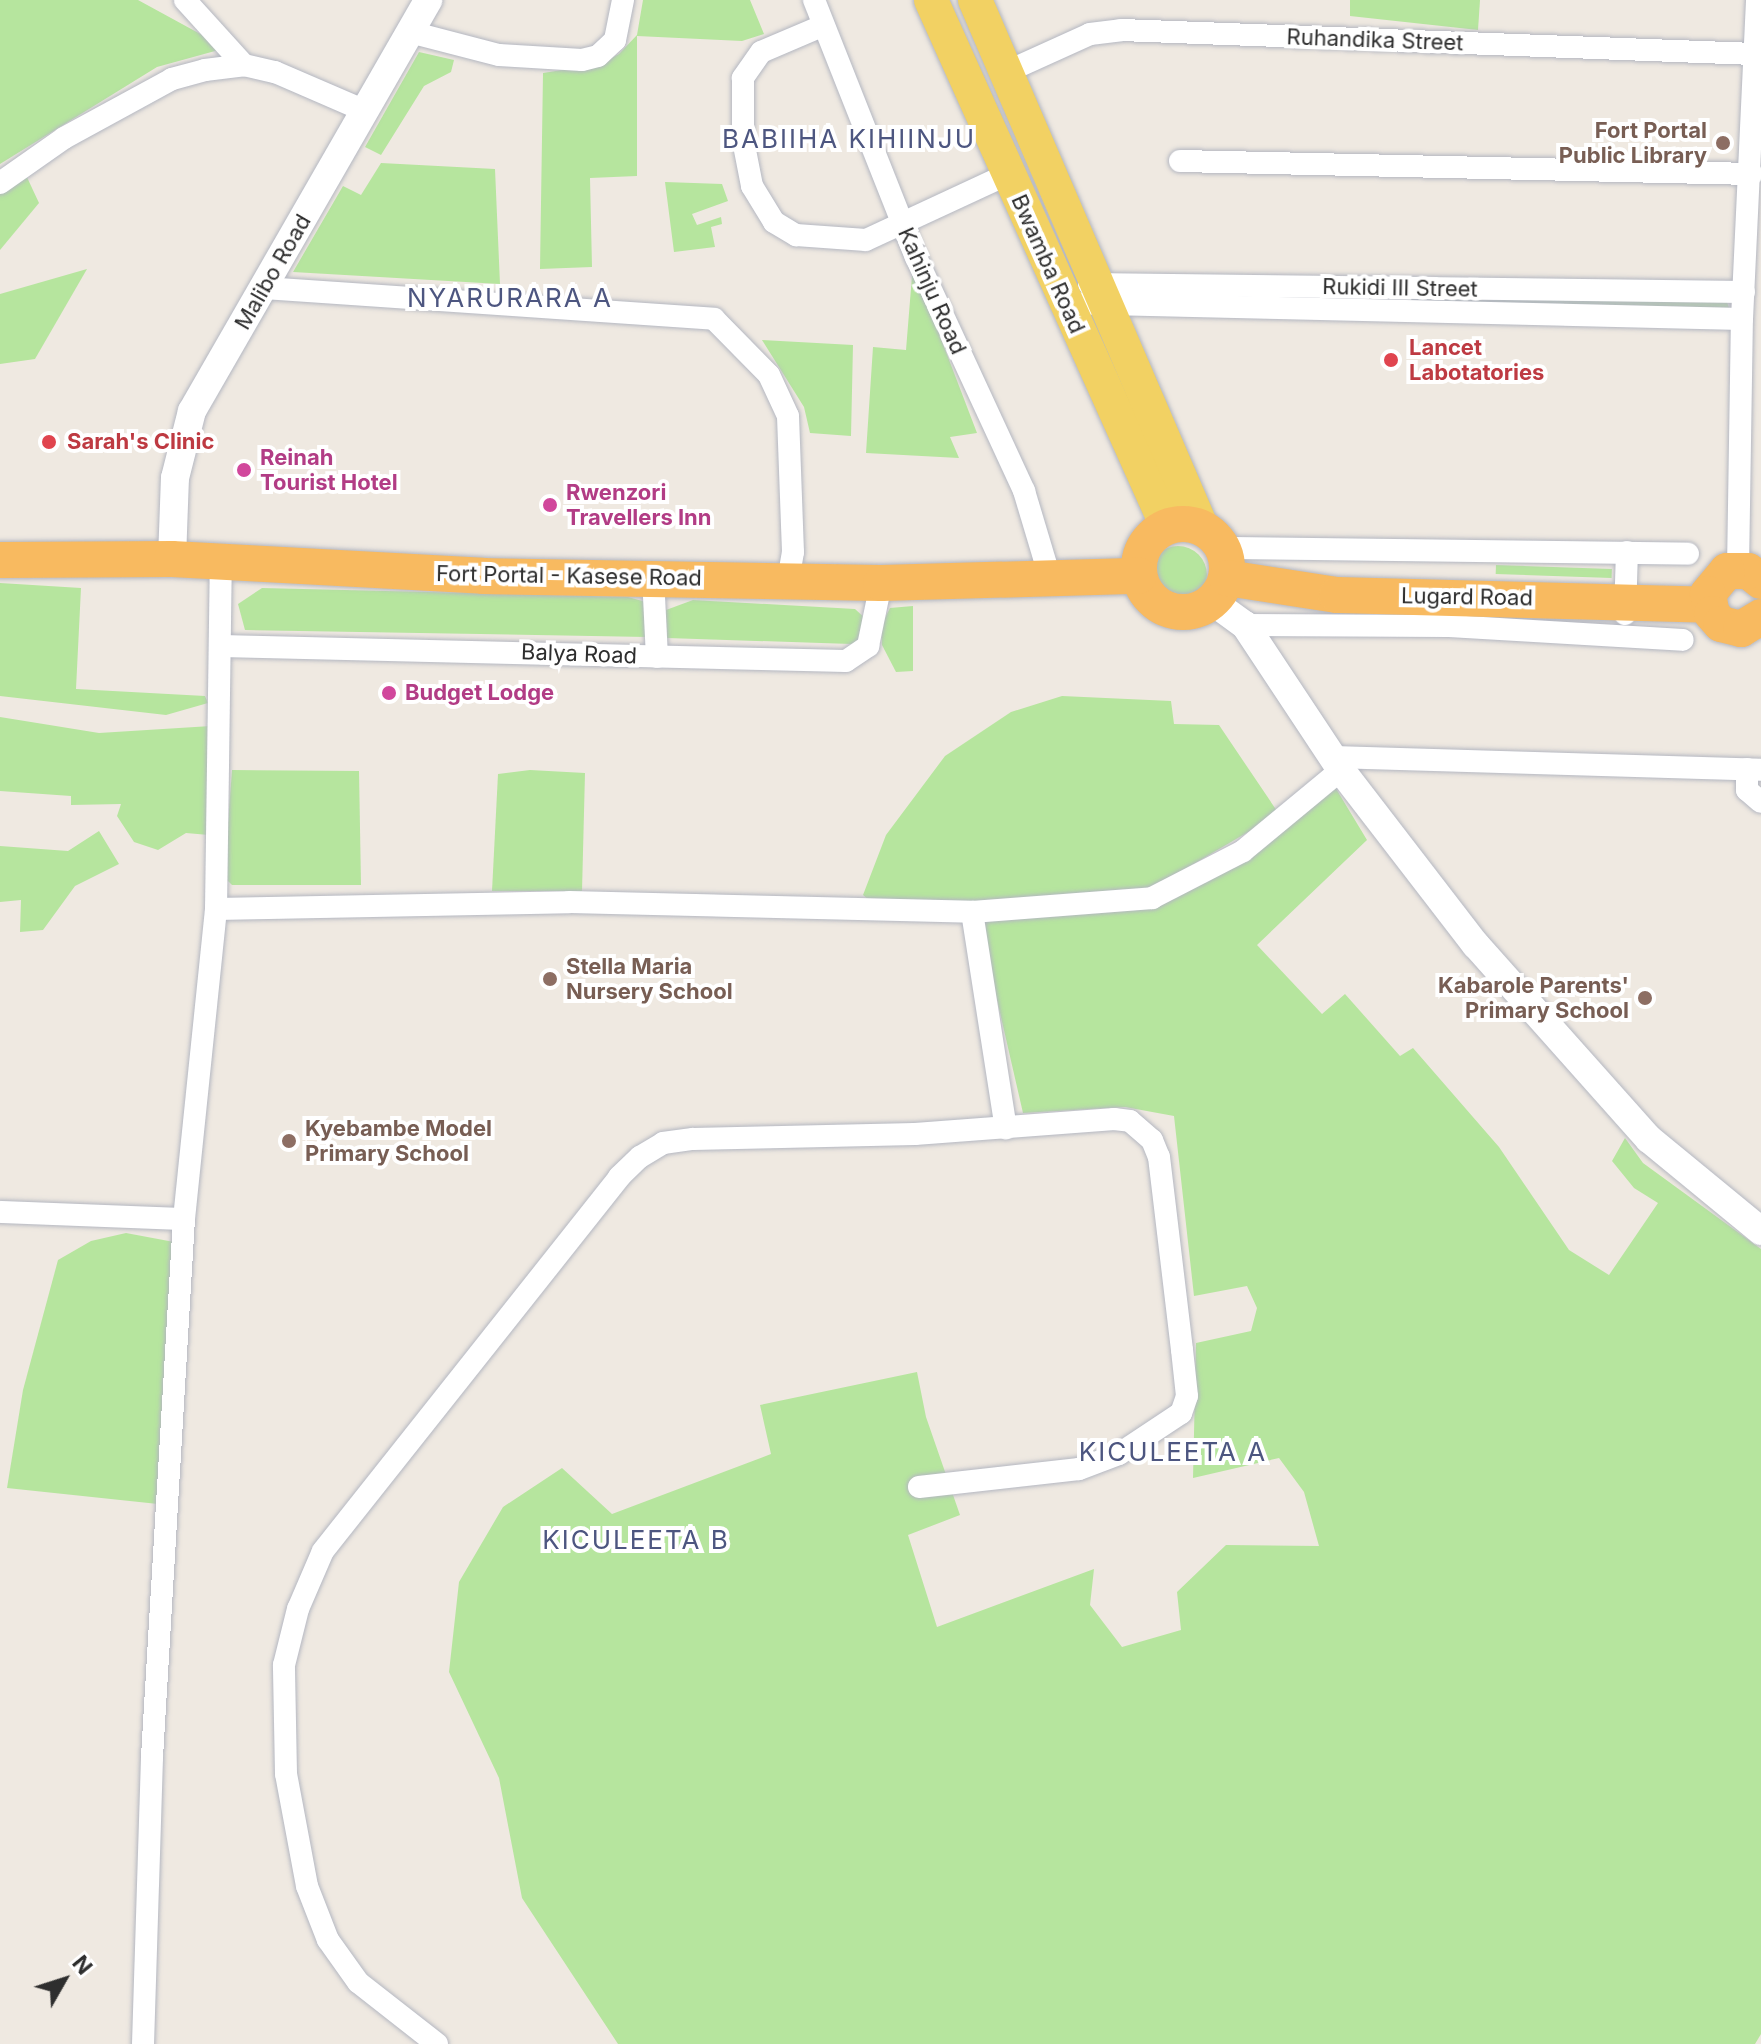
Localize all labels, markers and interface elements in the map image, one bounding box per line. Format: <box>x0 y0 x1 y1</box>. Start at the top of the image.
street label: Ruhandika Street <box>1286 24 1464 56</box>
place label: Fort Portal Public Library <box>1559 117 1707 168</box>
district label: BABIIHA KIHIINJU <box>722 123 976 155</box>
marker: Fort Portal Public Library <box>1714 134 1732 152</box>
street label: Bwamba Road <box>1006 190 1090 338</box>
street label: Malibo Road <box>229 210 317 334</box>
street label: Kahinju Road <box>892 223 972 359</box>
street label: Rukidi III Street <box>1322 273 1478 303</box>
district label: NYARURARA A <box>407 282 613 314</box>
place label: Lancet Labotatories <box>1409 334 1544 386</box>
marker: Lancet Labotatories <box>1380 349 1402 371</box>
place label: Sarah's Clinic <box>67 429 214 455</box>
marker: Sarah's Clinic <box>38 431 60 453</box>
place label: Reinah Tourist Hotel <box>260 444 398 496</box>
marker: Reinah Tourist Hotel <box>235 461 253 479</box>
place label: Rwenzori Travellers Inn <box>566 479 711 530</box>
marker: Rwenzori Travellers Inn <box>541 496 559 514</box>
street label: Fort Portal - Kasese Road <box>436 560 702 592</box>
street label: Lugard Road <box>1401 583 1533 611</box>
street label: Balya Road <box>521 639 637 669</box>
place label: Budget Lodge <box>405 680 554 706</box>
marker: Budget Lodge <box>380 684 398 702</box>
place label: Stella Maria Nursery School <box>566 953 733 1004</box>
marker: Stella Maria Nursery School <box>541 970 559 988</box>
place label: Kabarole Parents' Primary School <box>1438 972 1629 1024</box>
marker: Kabarole Parents' Primary School <box>1636 989 1654 1007</box>
place label: Kyebambe Model Primary School <box>305 1115 492 1166</box>
marker: Kyebambe Model Primary School <box>280 1132 298 1150</box>
district label: KICULEETA A <box>1079 1436 1267 1468</box>
district label: KICULEETA B <box>542 1524 730 1556</box>
north arrow <box>24 1940 104 2020</box>
text: N <box>67 1950 98 1980</box>

